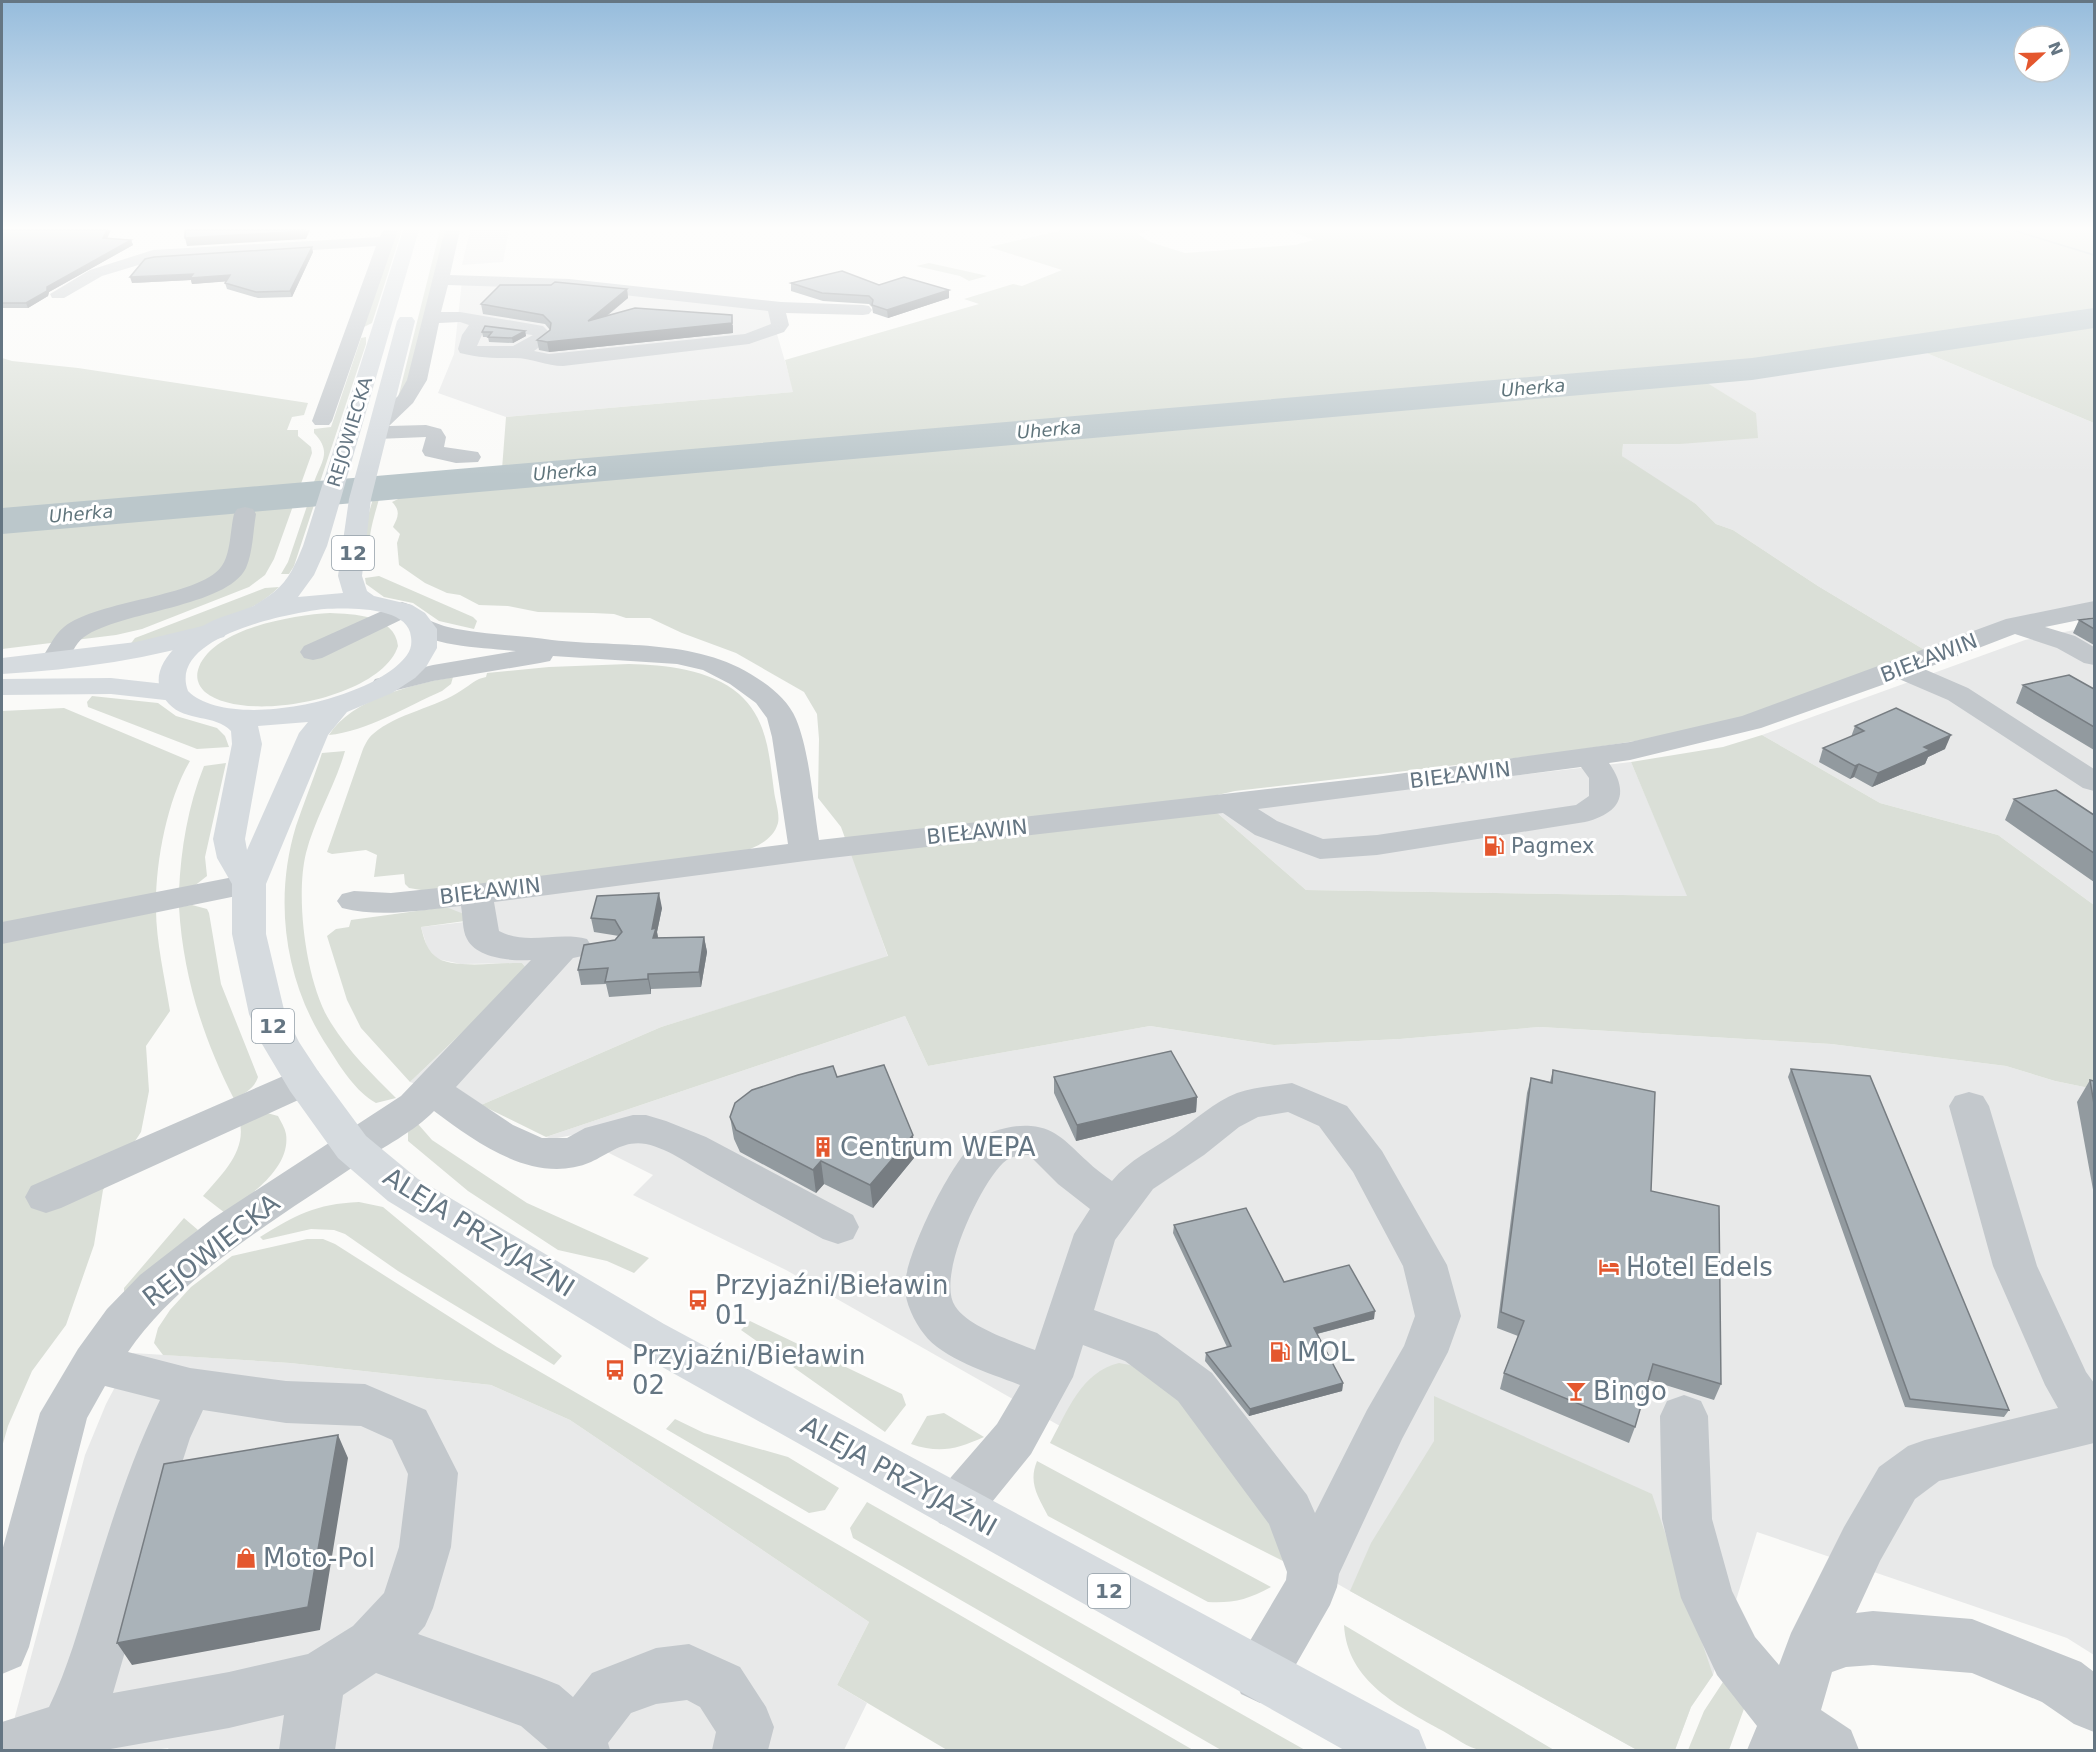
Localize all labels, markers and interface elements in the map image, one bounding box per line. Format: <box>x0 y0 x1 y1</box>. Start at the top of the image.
north arrow <box>2012 24 2072 84</box>
text: N <box>2044 39 2067 58</box>
street label: REJOWIECKA <box>323 374 376 490</box>
water label: Uherka <box>1500 374 1566 401</box>
water label: Uherka <box>1016 416 1082 443</box>
water label: Uherka <box>532 458 598 485</box>
water label: Uherka <box>48 500 114 527</box>
road number: 12 <box>332 536 374 570</box>
street label: BIEŁAWIN <box>1877 629 1981 687</box>
street label: BIEŁAWIN <box>1408 757 1512 793</box>
street label: BIEŁAWIN <box>925 815 1029 849</box>
fuel station icon: Pagmex <box>1482 834 1506 858</box>
place label: Pagmex <box>1511 834 1594 858</box>
street label: BIEŁAWIN <box>438 873 542 909</box>
road number: 12 <box>252 1009 294 1043</box>
place label: Centrum WEPA <box>840 1132 1036 1162</box>
building icon: Centrum WEPA <box>811 1135 835 1159</box>
street label: ALEJA PRZYJAŹNI <box>378 1160 580 1303</box>
street label: REJOWIECKA <box>137 1187 285 1313</box>
place label: Hotel Edels <box>1626 1252 1773 1282</box>
hotel icon: Hotel Edels <box>1597 1255 1621 1279</box>
place label: Przyjaźni/Bieławin 01 <box>715 1270 949 1330</box>
bus stop icon: Przyjaźni/Bieławin 01 <box>686 1288 710 1312</box>
place label: MOL <box>1297 1337 1355 1367</box>
place label: Przyjaźni/Bieławin 02 <box>632 1340 866 1400</box>
fuel station icon: MOL <box>1268 1340 1292 1364</box>
bus stop icon: Przyjaźni/Bieławin 02 <box>603 1358 627 1382</box>
place label: Bingo <box>1593 1376 1667 1406</box>
bar icon: Bingo <box>1564 1379 1588 1403</box>
street label: ALEJA PRZYJAŹNI <box>796 1409 1003 1542</box>
place label: Moto-Pol <box>263 1543 375 1573</box>
shop icon: Moto-Pol <box>234 1546 258 1570</box>
road number: 12 <box>1088 1574 1130 1608</box>

